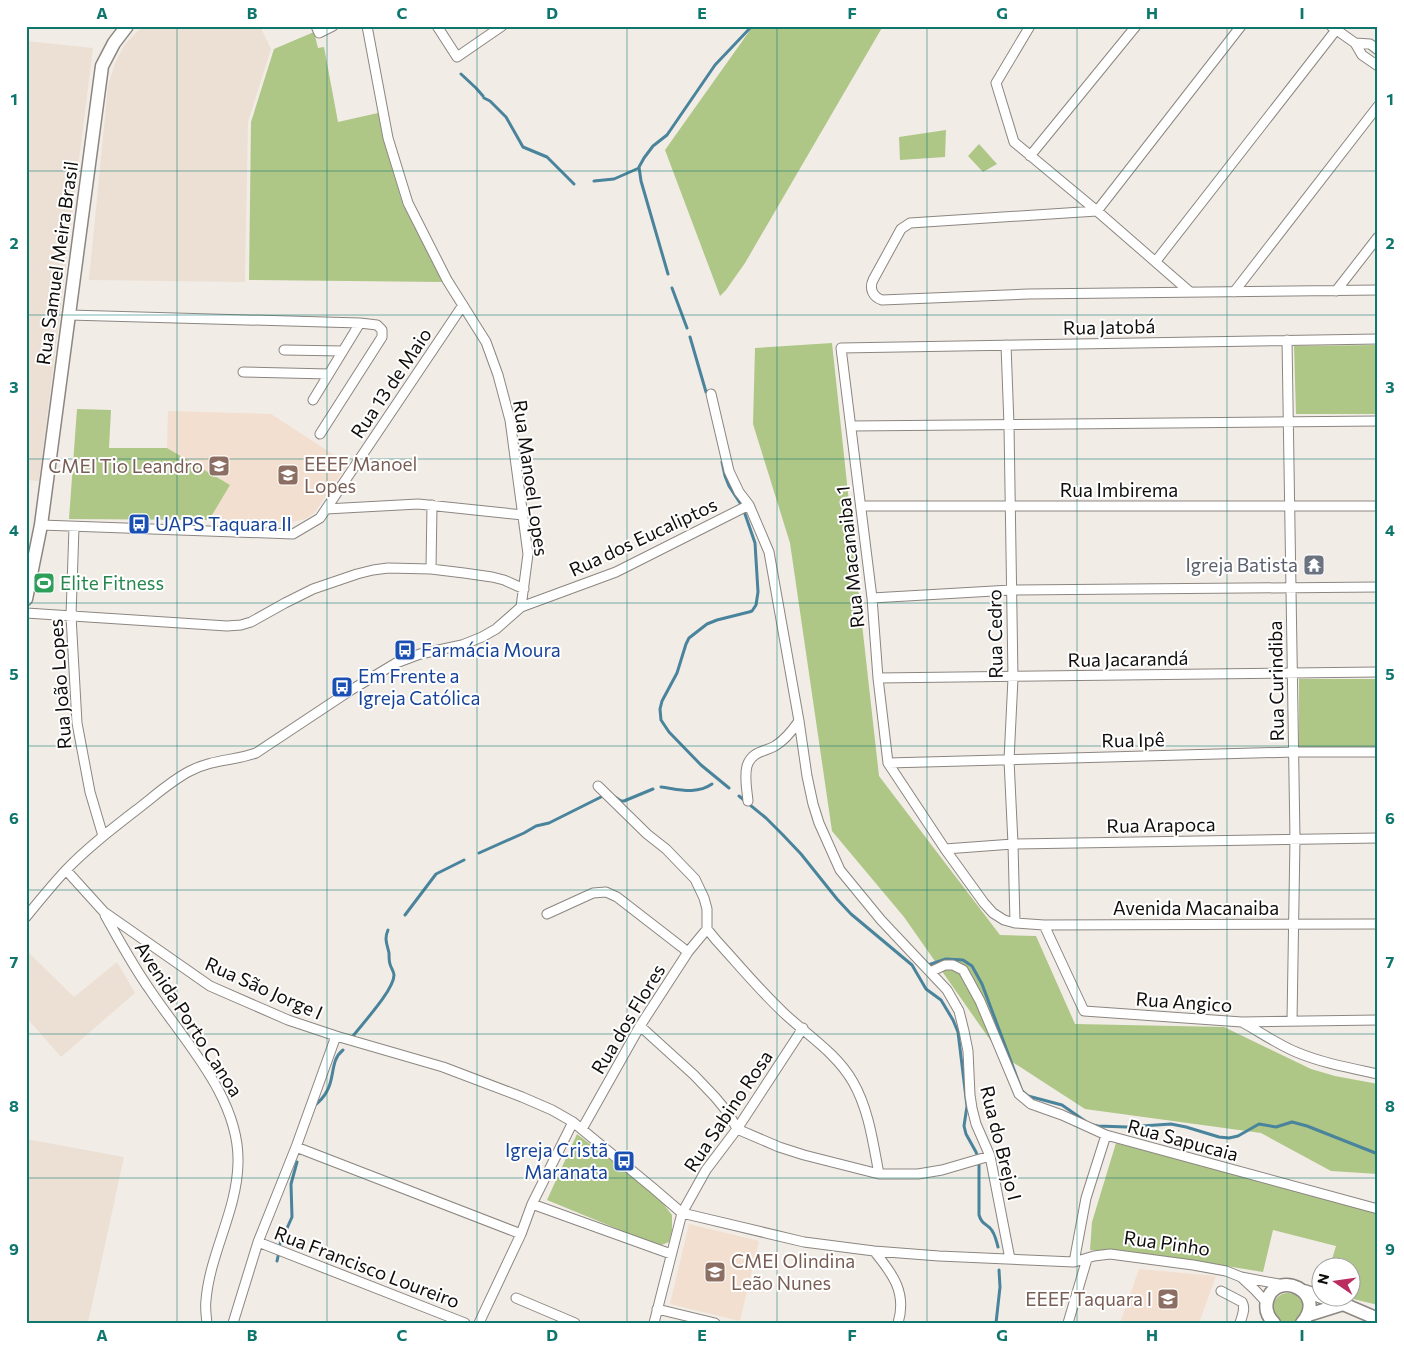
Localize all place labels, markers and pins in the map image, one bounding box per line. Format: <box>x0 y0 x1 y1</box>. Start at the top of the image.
place label: EEEF Manoel Lopes <box>304 452 417 497</box>
place label: CMEI Tio Leandro <box>48 454 203 477</box>
school or university icon: CMEI Tio Leandro <box>207 454 231 478</box>
school or university icon: EEEF Manoel Lopes <box>276 463 300 487</box>
bus stop icon: UAPS Taquara II <box>127 512 151 536</box>
place label: UAPS Taquara II <box>155 512 292 535</box>
place label: Igreja Batista <box>1185 553 1298 576</box>
temple icon: Igreja Batista <box>1302 553 1326 577</box>
sports icon: Elite Fitness <box>32 571 56 595</box>
place label: Elite Fitness <box>60 571 164 594</box>
bus stop icon: Farmácia Moura <box>393 638 417 662</box>
place label: Farmácia Moura <box>421 638 561 661</box>
place label: Em Frente a Igreja Católica <box>358 664 480 709</box>
bus stop icon: Em Frente a Igreja Católica <box>330 675 354 699</box>
place label: Igreja Cristã Maranata <box>505 1138 608 1183</box>
bus stop icon: Igreja Cristã Maranata <box>612 1149 636 1173</box>
place label: CMEI Olindina Leão Nunes <box>731 1249 855 1294</box>
school or university icon: CMEI Olindina Leão Nunes <box>703 1260 727 1284</box>
place label: EEEF Taquara I <box>1025 1287 1152 1310</box>
school or university icon: EEEF Taquara I <box>1156 1287 1180 1311</box>

